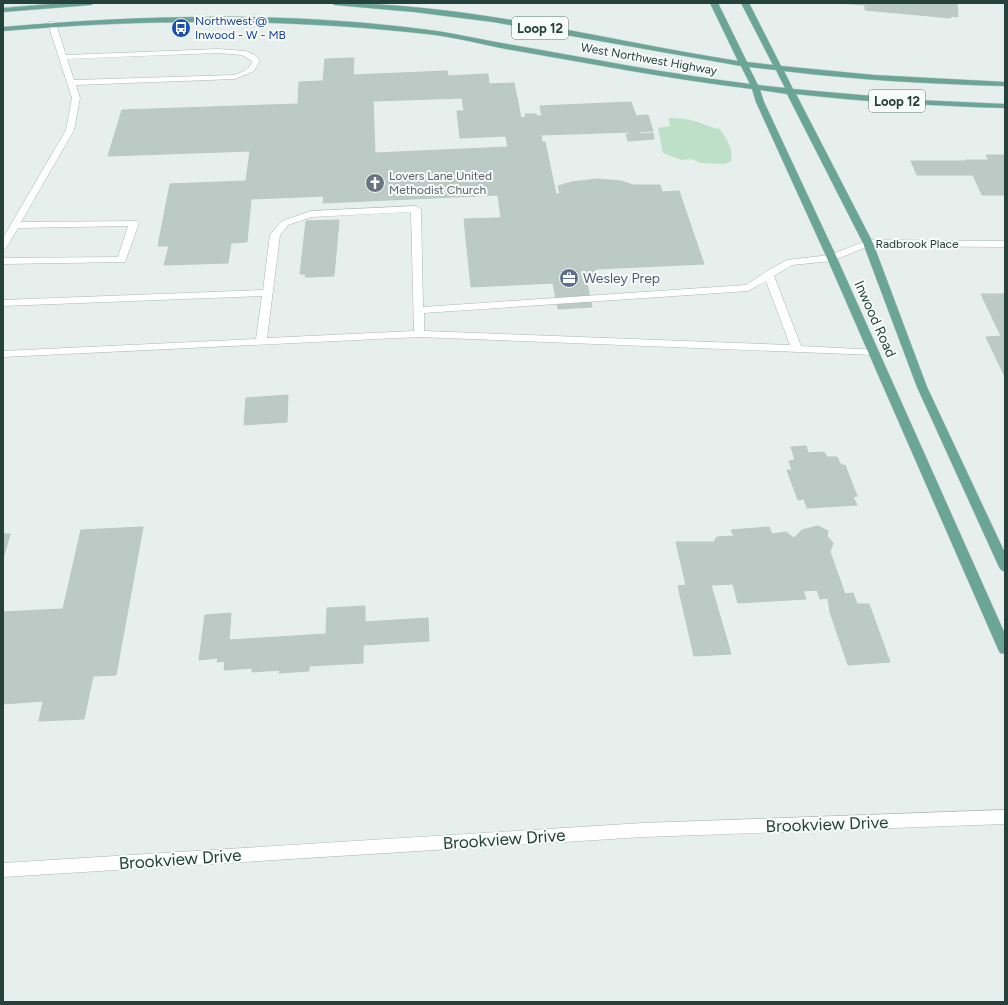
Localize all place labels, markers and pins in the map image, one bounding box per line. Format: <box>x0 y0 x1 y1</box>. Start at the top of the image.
place label: Northwest @ Inwood - W - MB <box>195 14 286 42</box>
bus stop icon: Northwest @ Inwood - W - MB <box>170 17 192 39</box>
place label: Lovers Lane United Methodist Church <box>389 169 492 197</box>
church icon: Lovers Lane United Methodist Church <box>364 172 386 194</box>
office icon: Wesley Prep <box>558 267 580 289</box>
place label: Wesley Prep <box>583 270 660 287</box>

